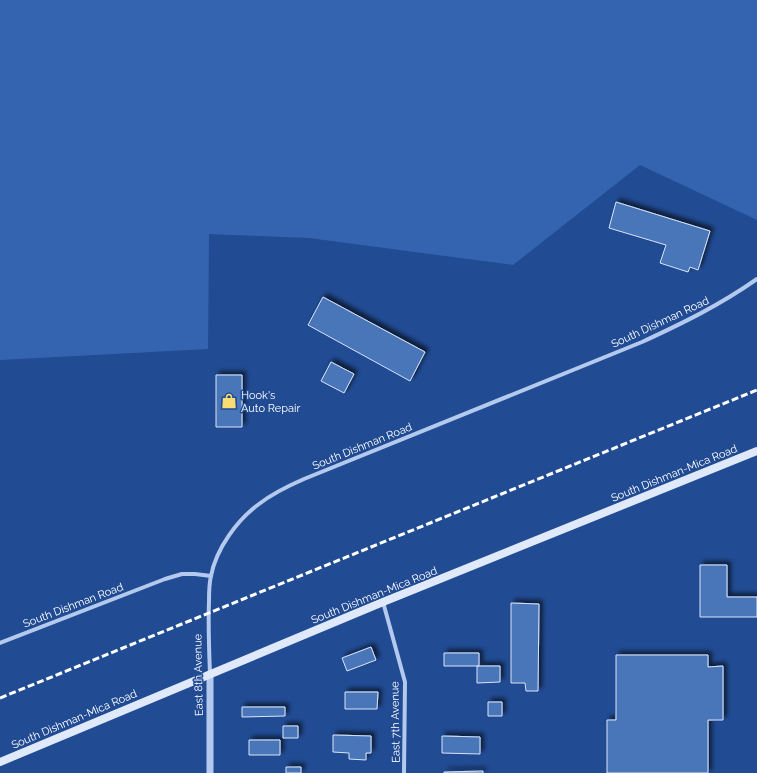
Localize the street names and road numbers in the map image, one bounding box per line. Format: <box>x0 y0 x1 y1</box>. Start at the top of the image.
street label: South Dishman Road <box>609 294 711 351</box>
street label: South Dishman Road <box>310 420 414 472</box>
street label: South Dishman-Mica Road <box>609 442 739 505</box>
street label: South Dishman-Mica Road <box>309 564 439 627</box>
street label: South Dishman Road <box>21 580 125 631</box>
street label: East 8th Avenue <box>191 633 206 716</box>
street label: East 7th Avenue <box>388 681 403 763</box>
street label: South Dishman-Mica Road <box>9 687 139 752</box>

